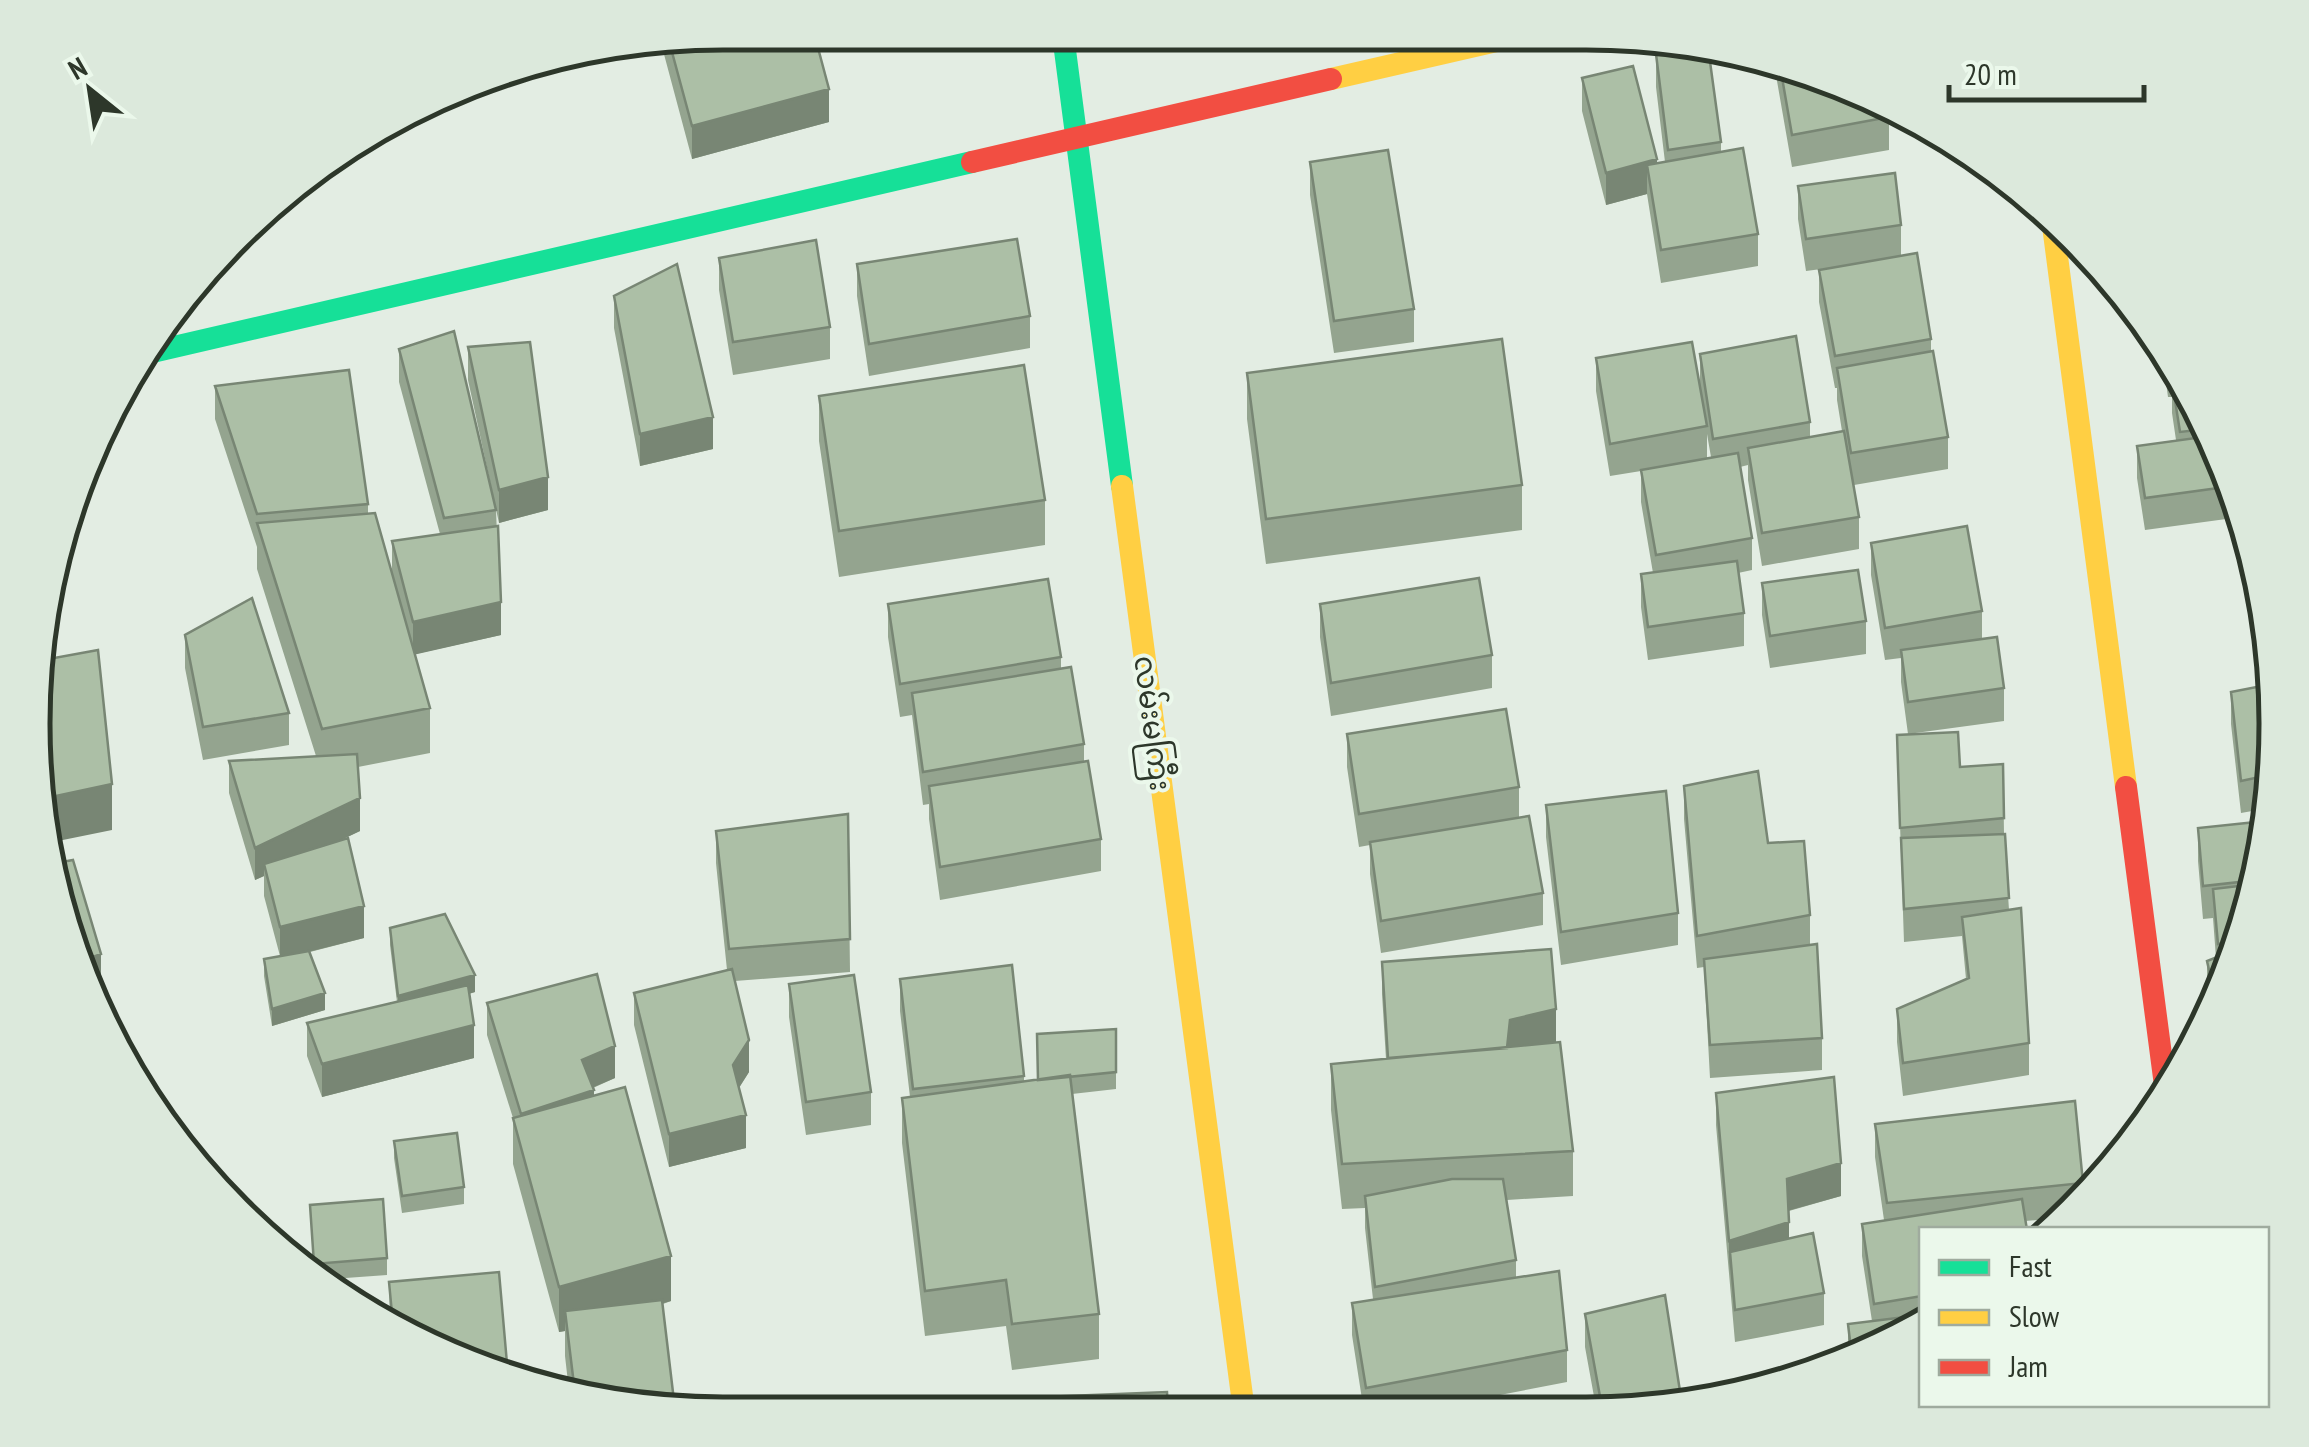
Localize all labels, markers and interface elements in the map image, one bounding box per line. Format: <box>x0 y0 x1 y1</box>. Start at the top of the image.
north arrow <box>40 40 140 140</box>
scale bar <box>1949 40 2144 102</box>
text: N <box>61 48 93 88</box>
text: 20 m <box>1964 54 2017 93</box>
street label: လမ်းမကြီး <box>1119 653 1183 794</box>
legend <box>1919 1227 2269 1407</box>
text: Fast <box>2009 1246 2053 1285</box>
text: Slow <box>2009 1296 2060 1335</box>
text: Jam <box>2008 1346 2048 1385</box>

